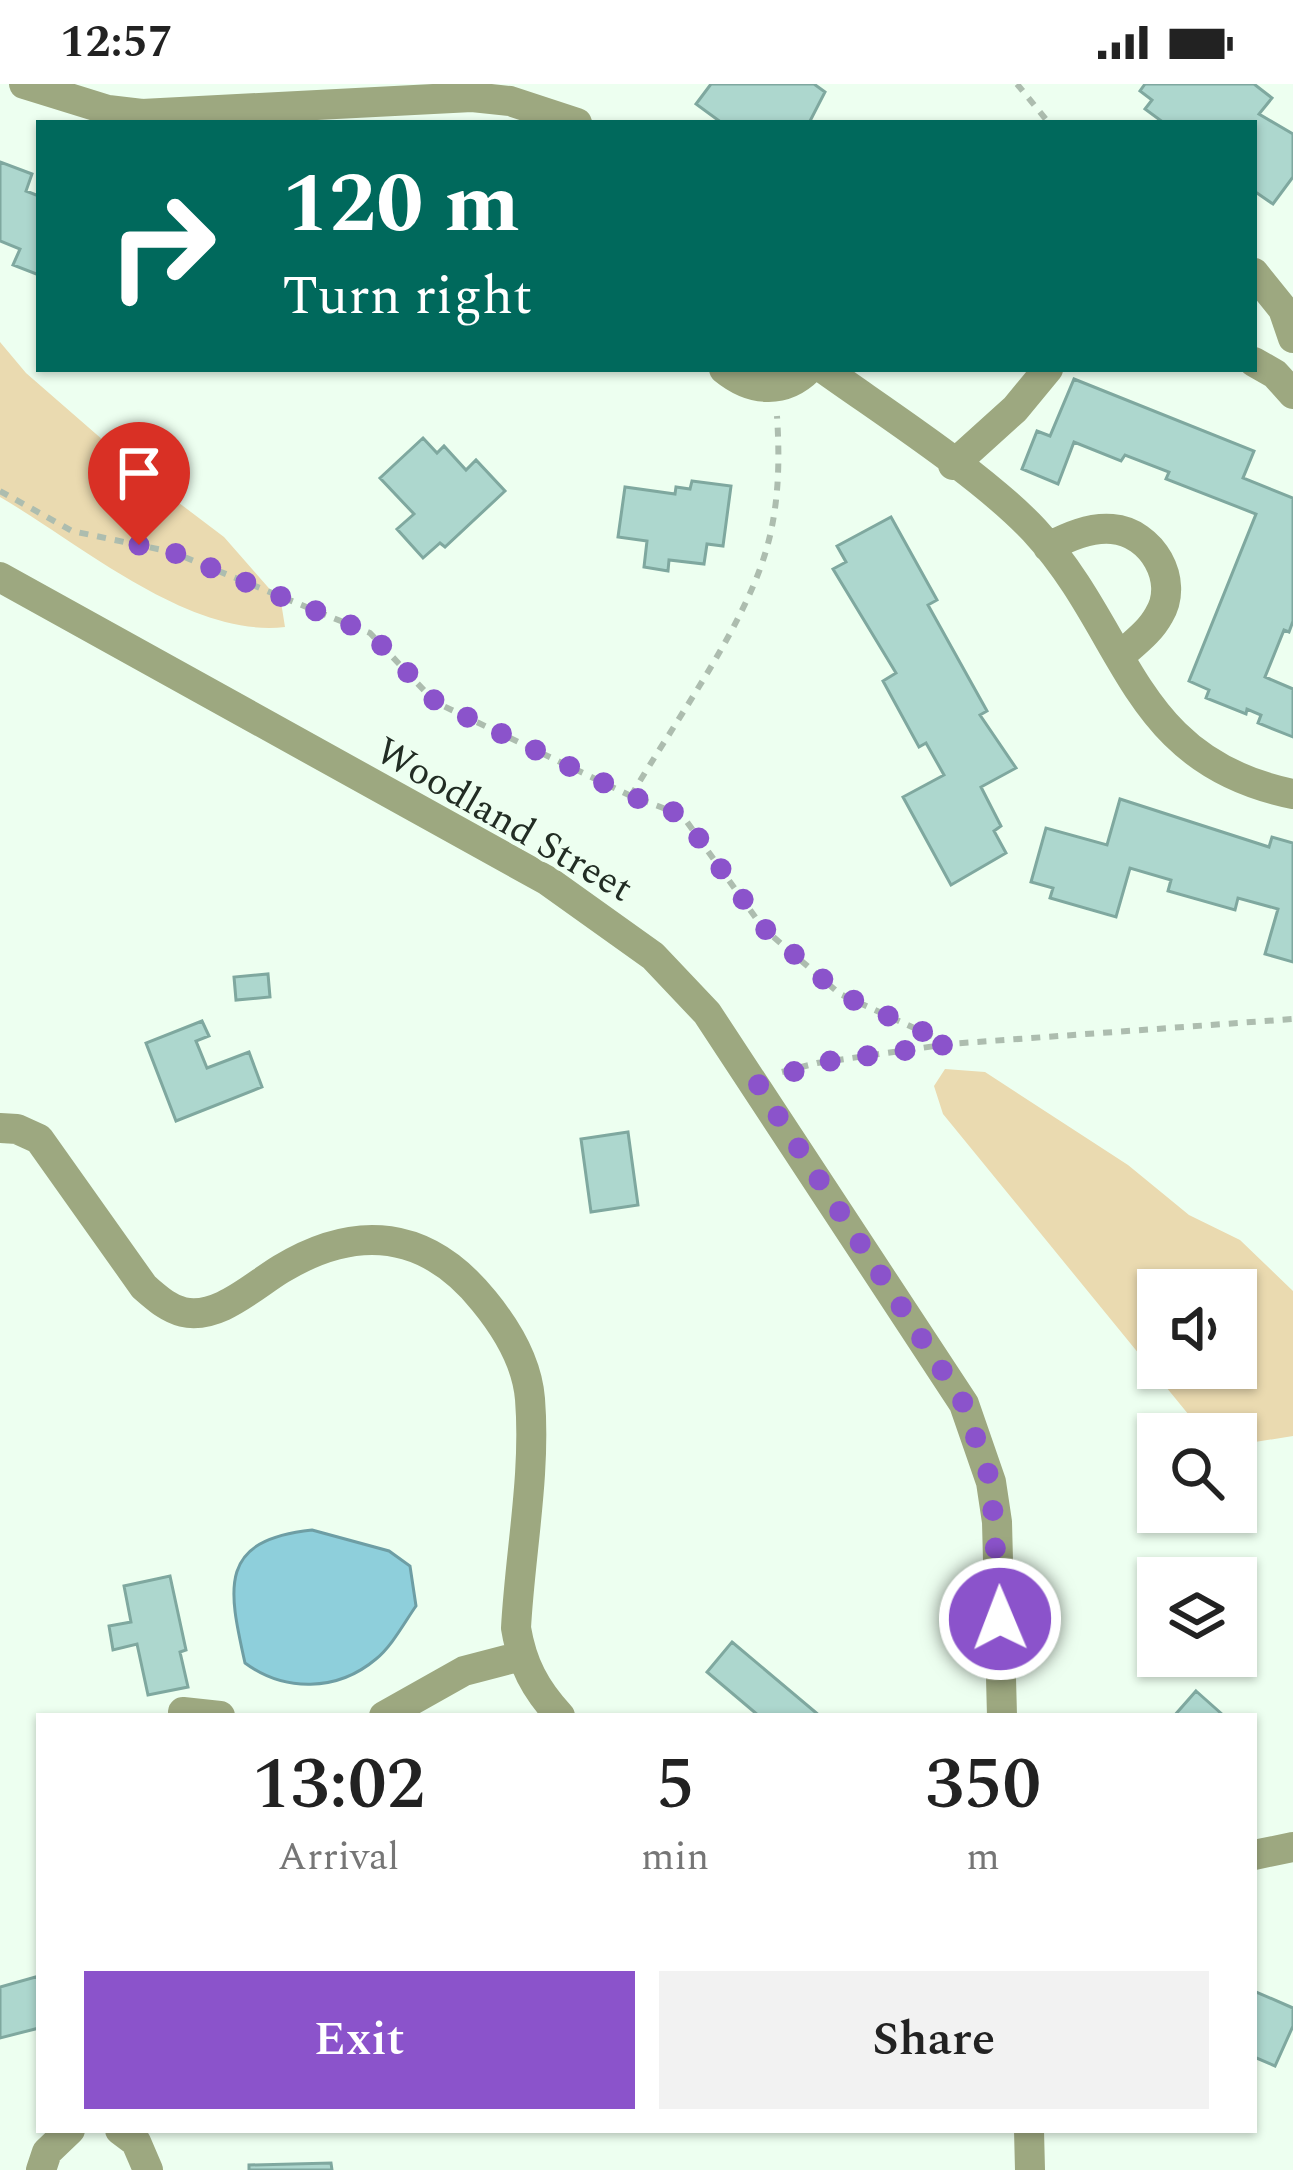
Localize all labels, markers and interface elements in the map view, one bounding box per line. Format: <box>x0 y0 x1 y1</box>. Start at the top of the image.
text: 12:57 <box>60 8 173 77</box>
text: 120 m <box>282 141 520 269</box>
icon: right <box>84 168 240 324</box>
text: Turn right <box>282 256 532 338</box>
pin <box>88 422 190 545</box>
icon: arrive <box>106 440 172 506</box>
street label: Woodland Street <box>364 722 644 918</box>
map controls <box>1137 1269 1257 1677</box>
button: sound <box>1137 1269 1257 1389</box>
button: search <box>1137 1413 1257 1533</box>
position arrow <box>937 1556 1063 1682</box>
button: layers <box>1137 1557 1257 1677</box>
text: 13:02 <box>252 1731 425 1840</box>
text: 5 <box>656 1731 694 1840</box>
text: 350 <box>925 1731 1041 1840</box>
text: Arrival <box>278 1828 399 1887</box>
text: min <box>641 1828 709 1887</box>
text: m <box>966 1828 1000 1887</box>
button: Exit <box>84 1971 635 2109</box>
button: Share <box>659 1971 1209 2109</box>

